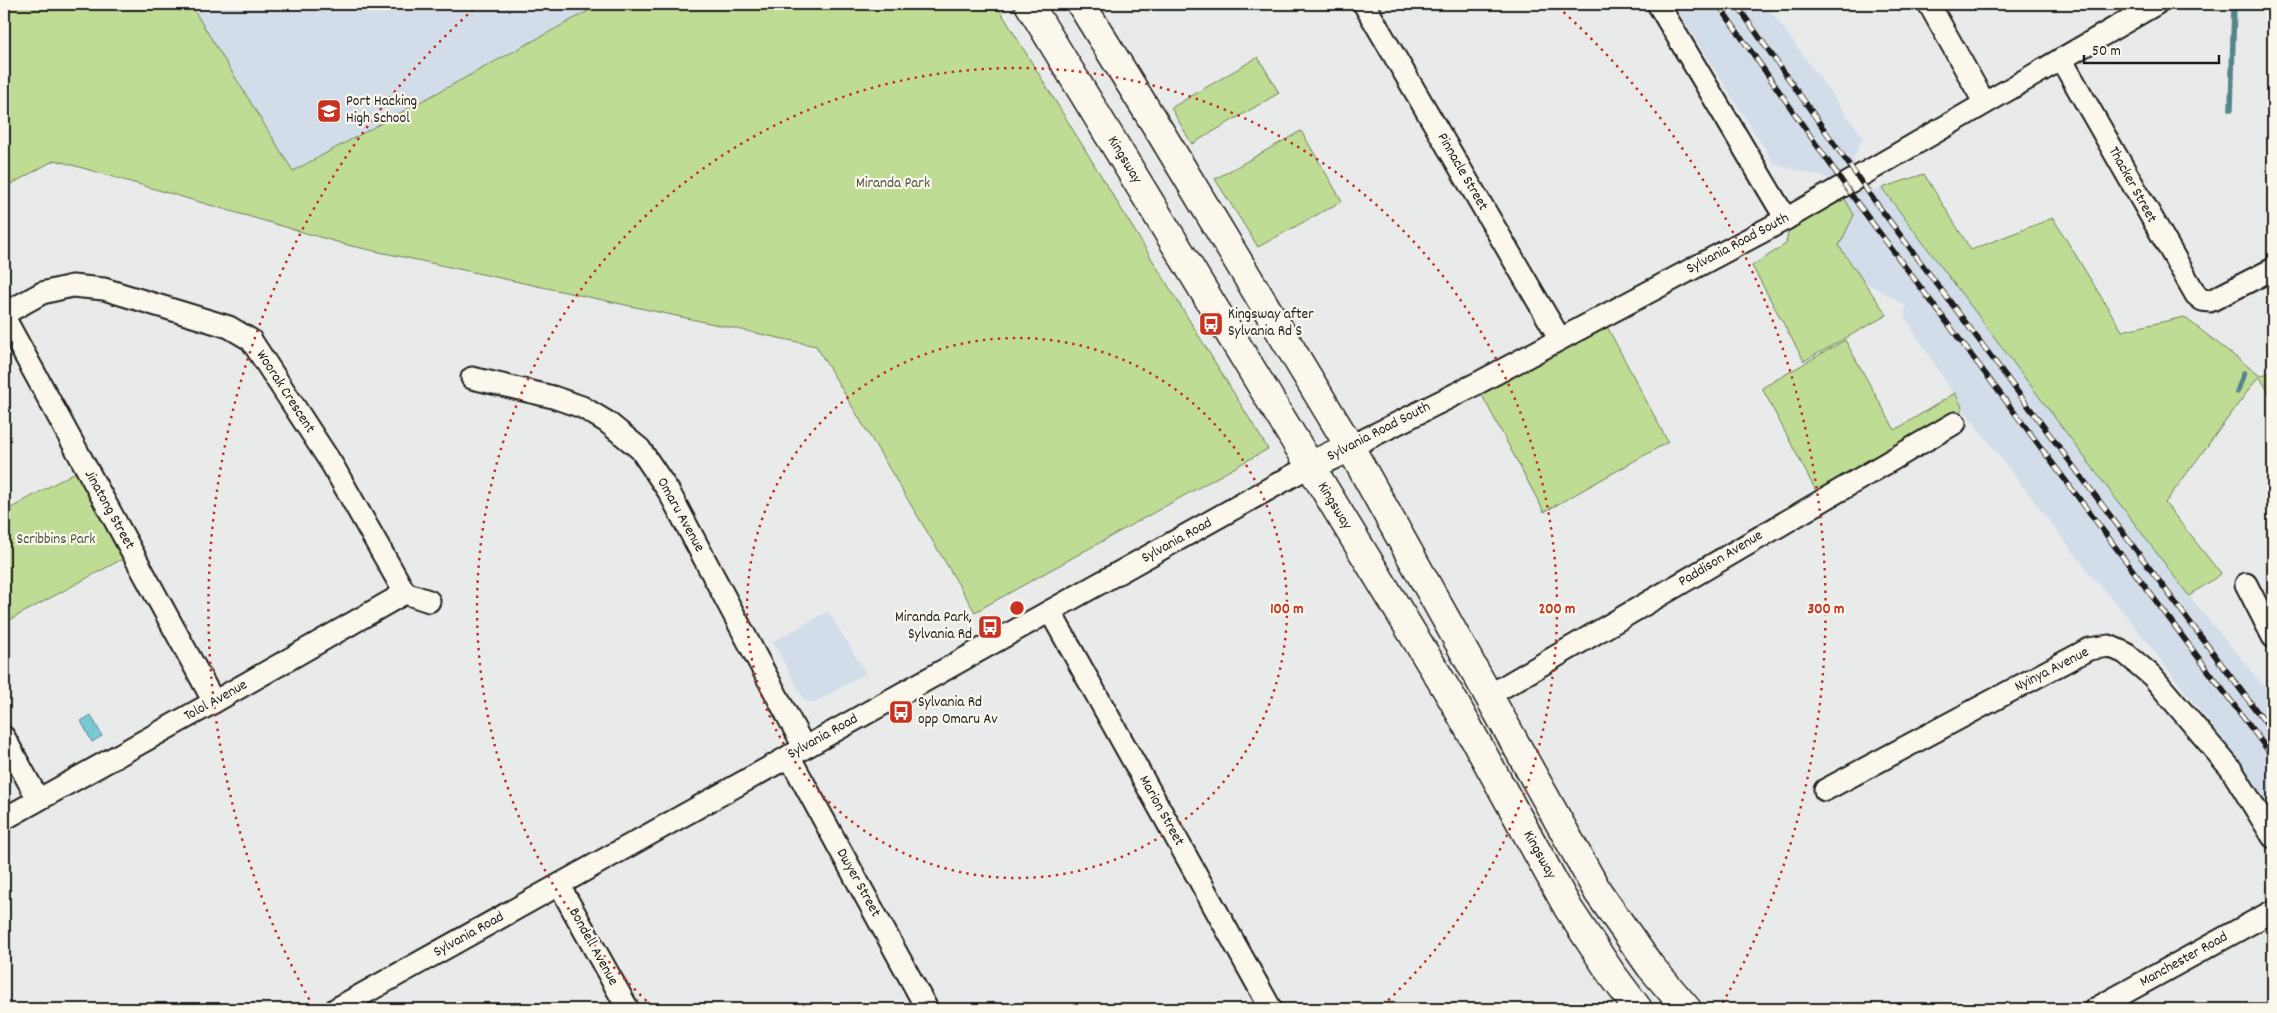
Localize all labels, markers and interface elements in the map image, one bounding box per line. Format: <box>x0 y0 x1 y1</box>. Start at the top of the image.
scale bar <box>2084 32 2220 64</box>
text: 50 m <box>2092 41 2121 63</box>
place label: Port Hacking High School <box>346 91 417 130</box>
school or university icon: Port Hacking High School <box>316 98 342 124</box>
street label: Pinnacle Street <box>1431 129 1493 215</box>
street label: Kingsway <box>1101 132 1147 189</box>
street label: Thacker Street <box>2102 143 2162 228</box>
park label: Miranda Park <box>856 173 930 195</box>
street label: Sylvania Road South <box>1683 208 1793 280</box>
place label: Kingsway after Sylvania Rd S <box>1228 304 1314 343</box>
bus stop icon: Kingsway after Sylvania Rd S <box>1198 311 1224 337</box>
street label: Woorak Crescent <box>250 346 320 438</box>
street label: Sylvania Road South <box>1324 396 1435 468</box>
street label: Jinatong Street <box>78 466 140 554</box>
street label: Omaru Avenue <box>650 474 710 557</box>
street label: Kingsway <box>1311 478 1357 535</box>
street label: Sylvania Road <box>1138 513 1216 569</box>
street label: Paddison Avenue <box>1675 525 1768 593</box>
park label: Scribbins Park <box>17 529 95 551</box>
centre of rings <box>1008 599 1026 617</box>
text: 100 m <box>1270 599 1304 621</box>
text: 200 m <box>1539 599 1575 621</box>
text: 300 m <box>1808 599 1844 621</box>
place label: Miranda Park, Sylvania Rd <box>895 607 972 646</box>
bus stop icon: Miranda Park, Sylvania Rd <box>977 614 1003 640</box>
street label: Nyinya Avenue <box>2011 642 2093 698</box>
street label: Tolol Avenue <box>180 674 252 727</box>
place label: Sylvania Rd opp Omaru Av <box>918 692 999 731</box>
bus stop icon: Sylvania Rd opp Omaru Av <box>888 699 914 725</box>
street label: Sylvania Road <box>784 709 862 765</box>
street label: Marion Street <box>1133 772 1190 851</box>
street label: Kingsway <box>1517 827 1562 884</box>
street label: Dwyer Street <box>830 845 886 922</box>
street label: Bondell Avenue <box>563 904 624 990</box>
street label: Sylvania Road <box>430 907 508 963</box>
street label: Manchester Road <box>2136 927 2232 993</box>

